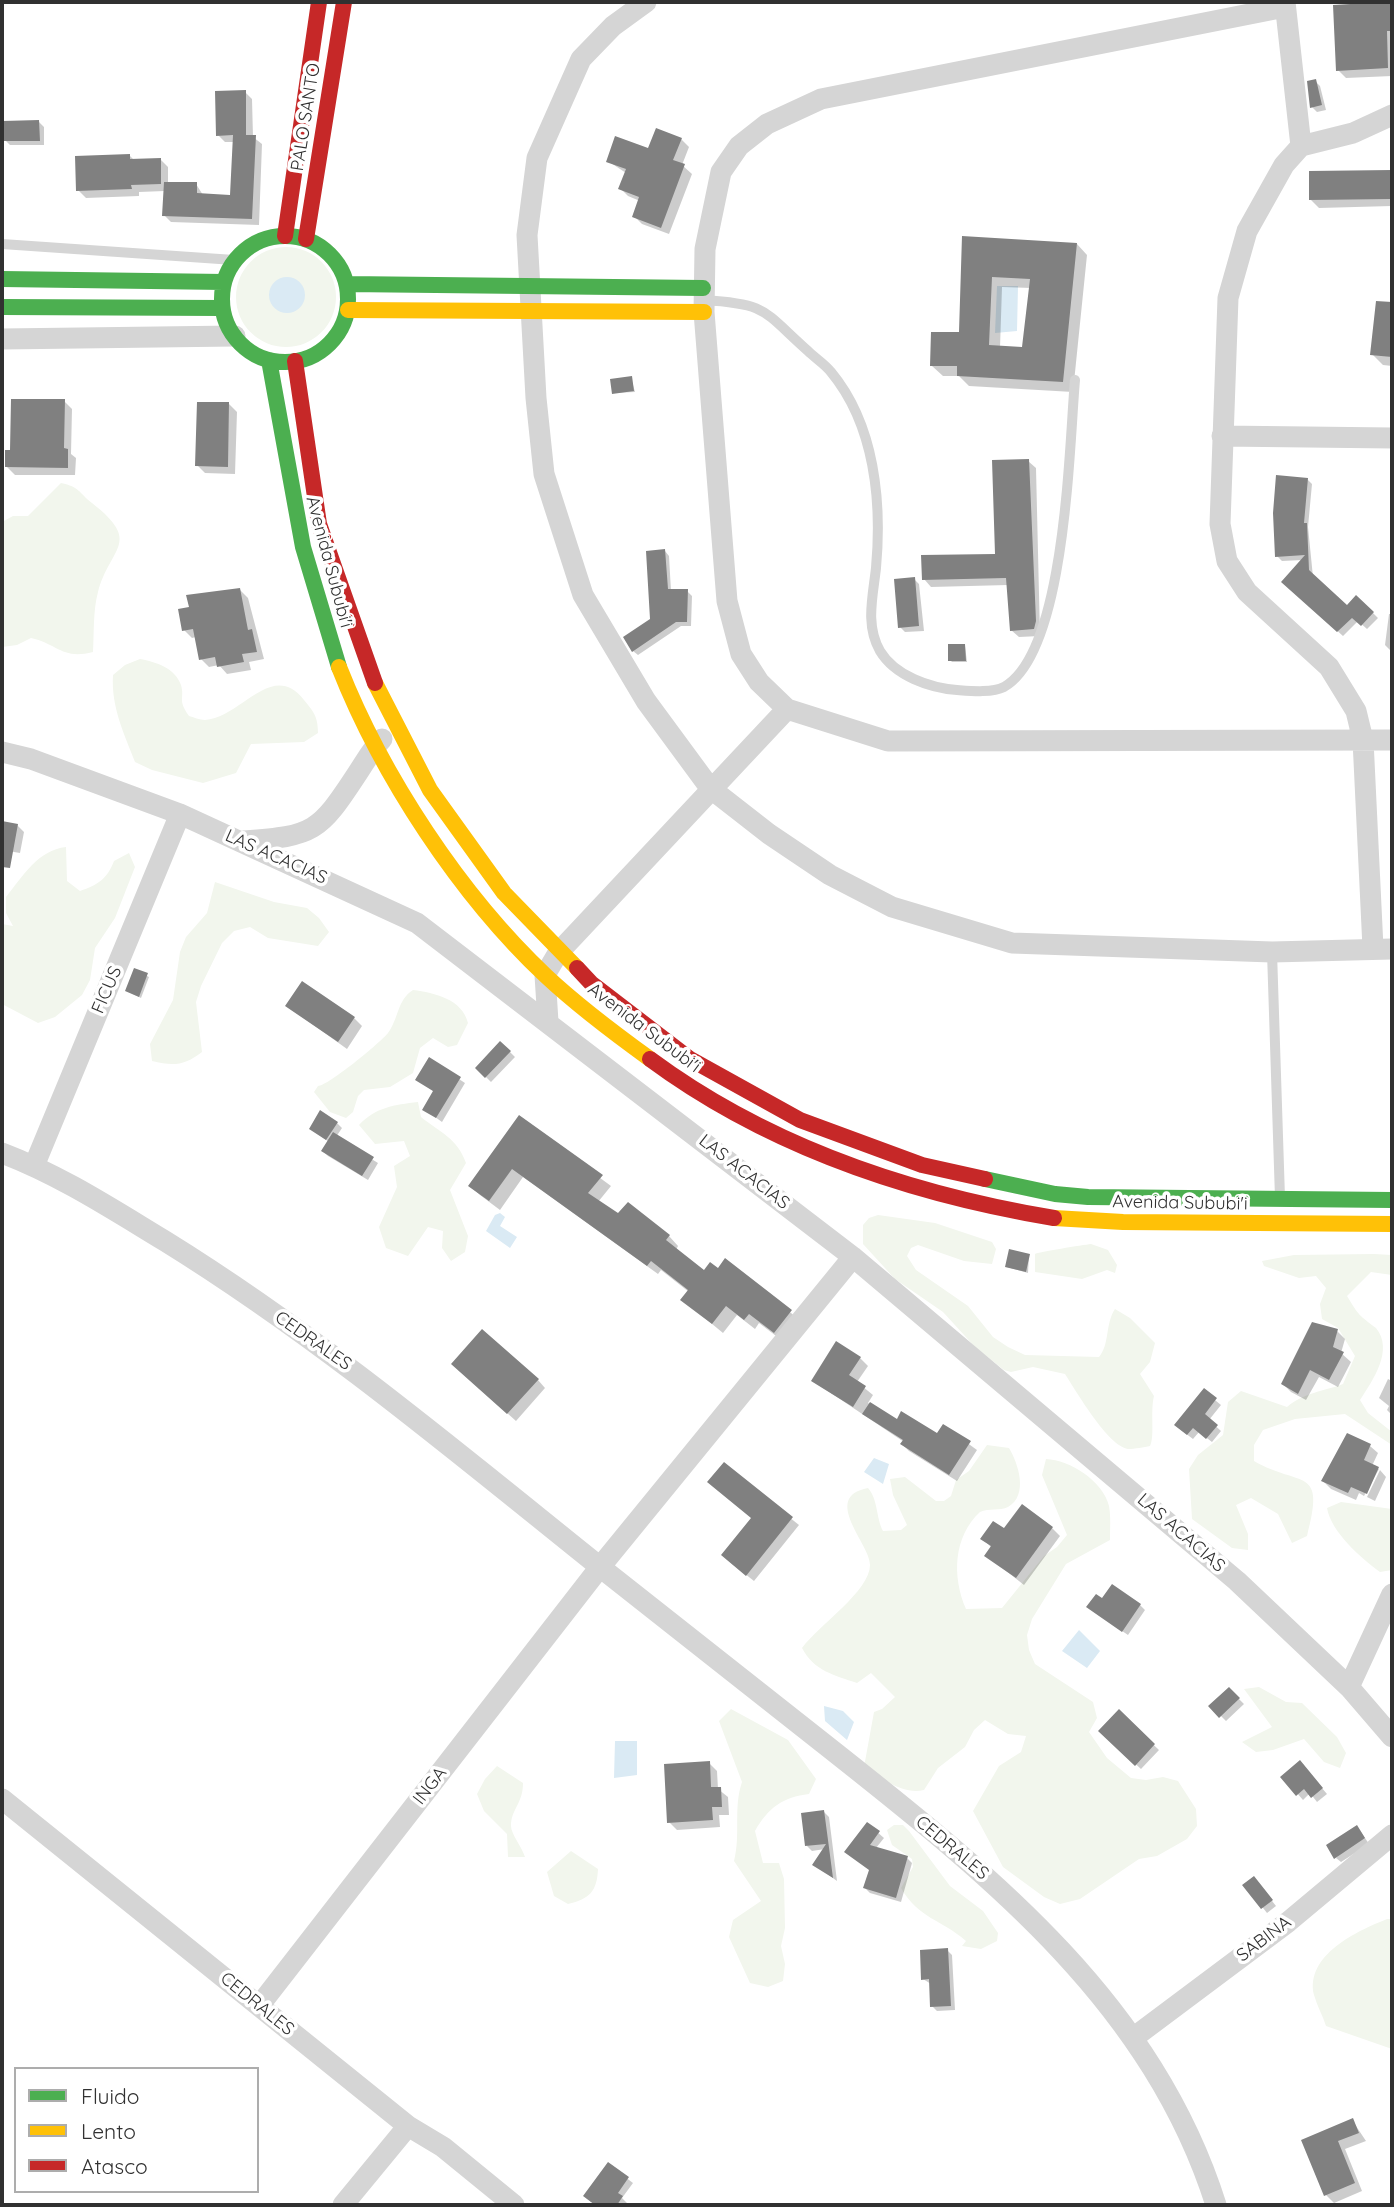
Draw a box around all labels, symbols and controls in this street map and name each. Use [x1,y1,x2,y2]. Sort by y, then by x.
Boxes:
street label: PALO SANTO [287,62,325,172]
street label: Avenida Sububi'i [301,494,357,630]
street label: LAS ACACIAS [222,825,330,889]
street label: FICUS [87,963,127,1017]
street label: Avenida Sububi'i [583,979,705,1077]
street label: LAS ACACIAS [694,1130,794,1214]
street label: Avenida Sububi'i [1112,1191,1248,1215]
street label: CEDRALES [271,1307,355,1375]
street label: LAS ACACIAS [1133,1489,1229,1577]
street label: INGA [409,1763,451,1809]
street label: CEDRALES [911,1811,993,1885]
street label: SABINA [1232,1911,1296,1967]
street label: CEDRALES [216,1968,298,2040]
legend [14,2067,259,2193]
text: Fluido [81,2083,139,2109]
text: Lento [81,2118,136,2144]
text: Atasco [81,2153,148,2179]

